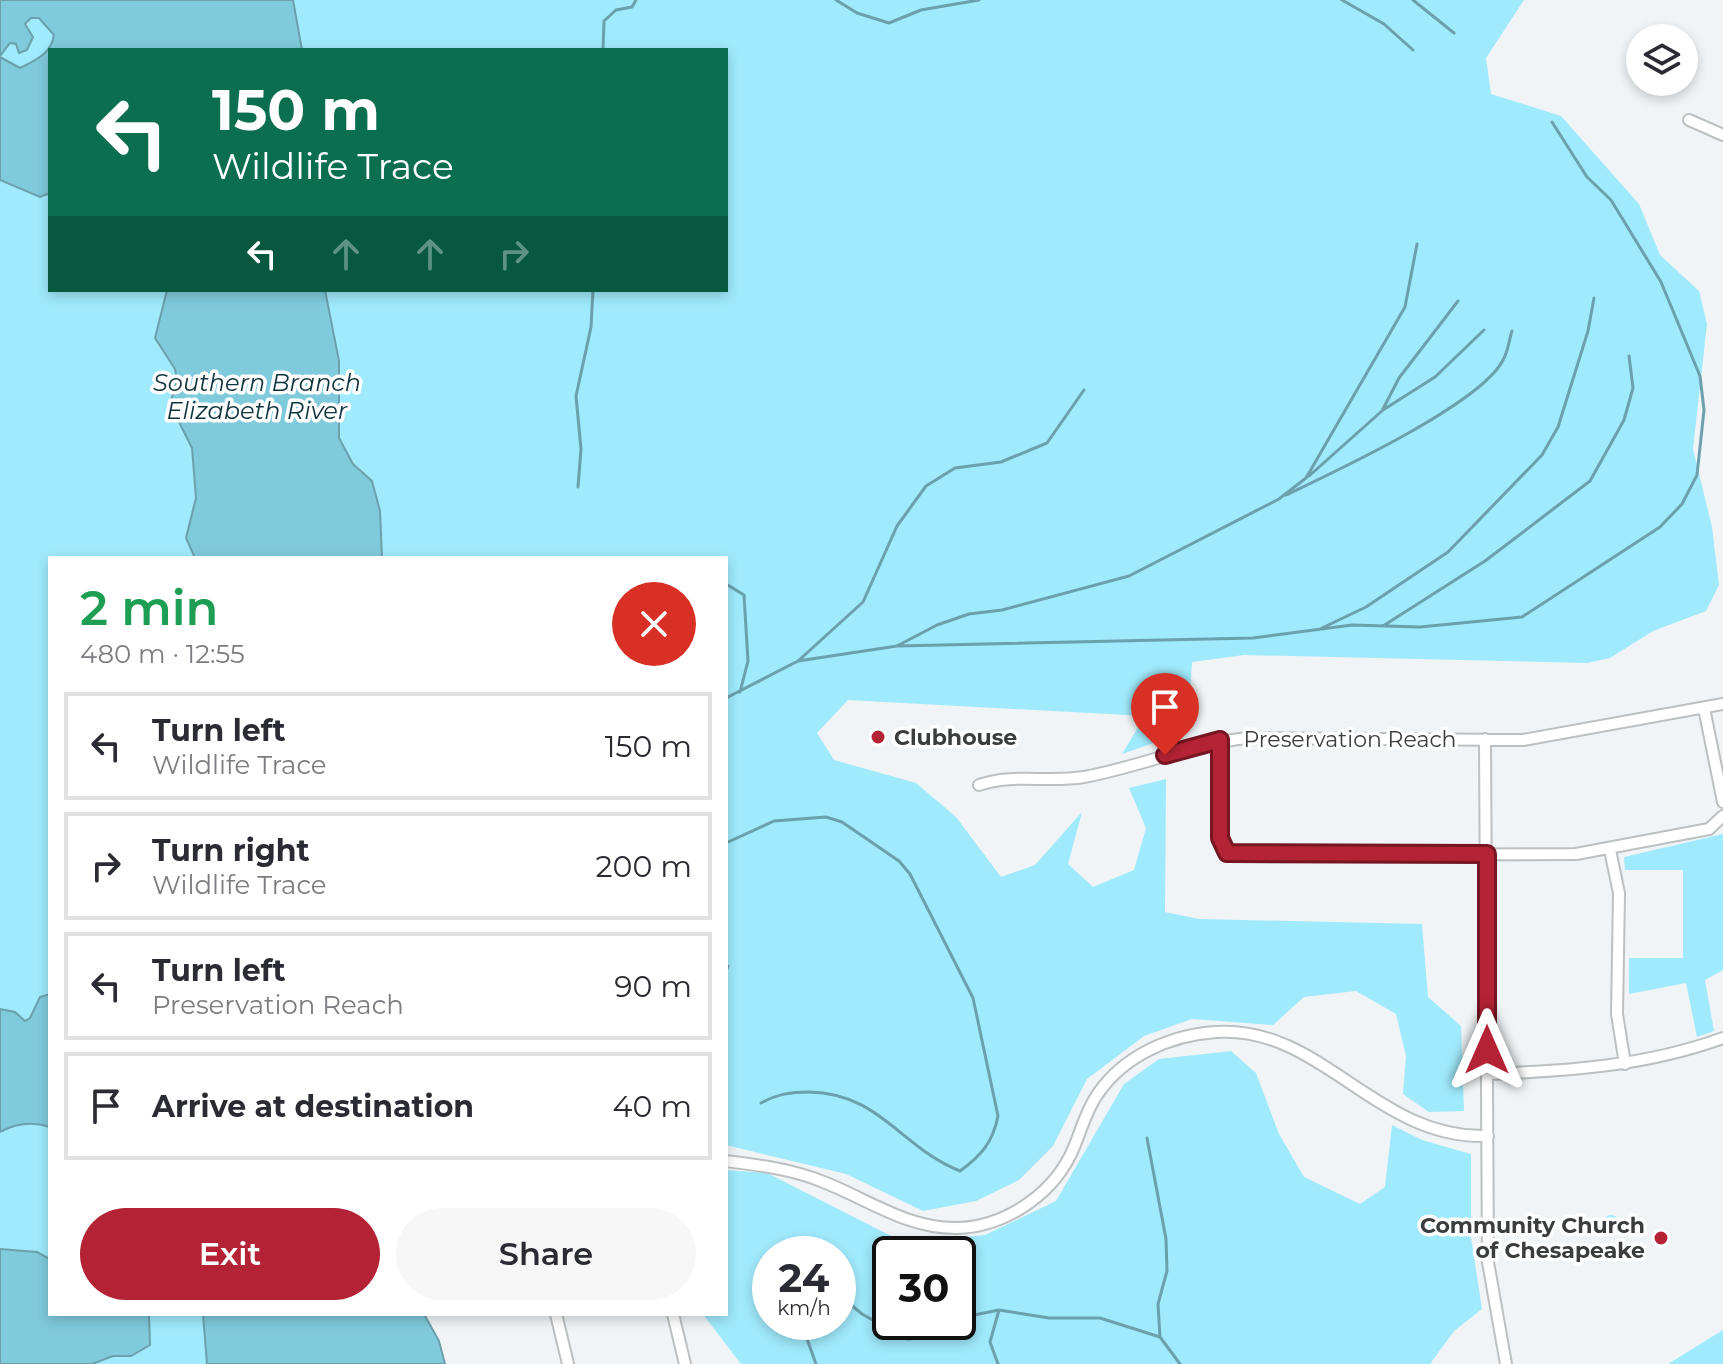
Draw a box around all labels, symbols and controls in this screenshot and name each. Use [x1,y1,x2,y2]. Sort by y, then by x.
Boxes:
map controls [1626,24,1698,96]
button: layers [1626,24,1698,96]
text: 150 m [212,76,380,144]
icon: left [80,80,184,184]
text: Wildlife Trace [212,144,454,188]
icon: left [240,232,284,276]
icon: ahead [324,232,368,276]
icon: ahead [408,232,452,276]
icon: right [492,232,536,276]
water label: Southern Branch Elizabeth River [153,368,361,425]
text: 2 min [80,579,218,637]
button: close [612,582,696,666]
text: 480 m · 12:55 [80,638,245,670]
pin [1131,673,1199,755]
icon: arrive [1143,685,1187,729]
text: Turn left [152,712,285,749]
icon: left [84,724,128,768]
place label: Clubhouse [894,724,1017,751]
street label: Preservation Reach [1244,726,1457,753]
text: 150 m [605,728,692,765]
marker: Clubhouse [869,728,887,746]
text: Wildlife Trace [152,749,327,781]
text: Turn right [152,832,309,869]
icon: right [84,844,128,888]
text: 200 m [596,848,692,885]
text: Wildlife Trace [152,869,327,901]
text: Turn left [152,952,285,989]
icon: left [84,964,128,1008]
text: 90 m [614,968,692,1005]
text: Preservation Reach [152,989,404,1021]
position arrow [1445,1008,1529,1092]
icon: arrive [84,1084,128,1128]
text: Arrive at destination [152,1088,474,1125]
text: 40 m [613,1088,692,1125]
button: Exit [80,1208,380,1300]
button: Share [396,1208,696,1300]
place label: Community Church of Chesapeake [1420,1212,1645,1264]
marker: Community Church of Chesapeake [1652,1229,1670,1247]
speed limit sign: 30 [872,1236,976,1340]
text: 24 [779,1253,829,1302]
text: km/h [777,1296,831,1320]

